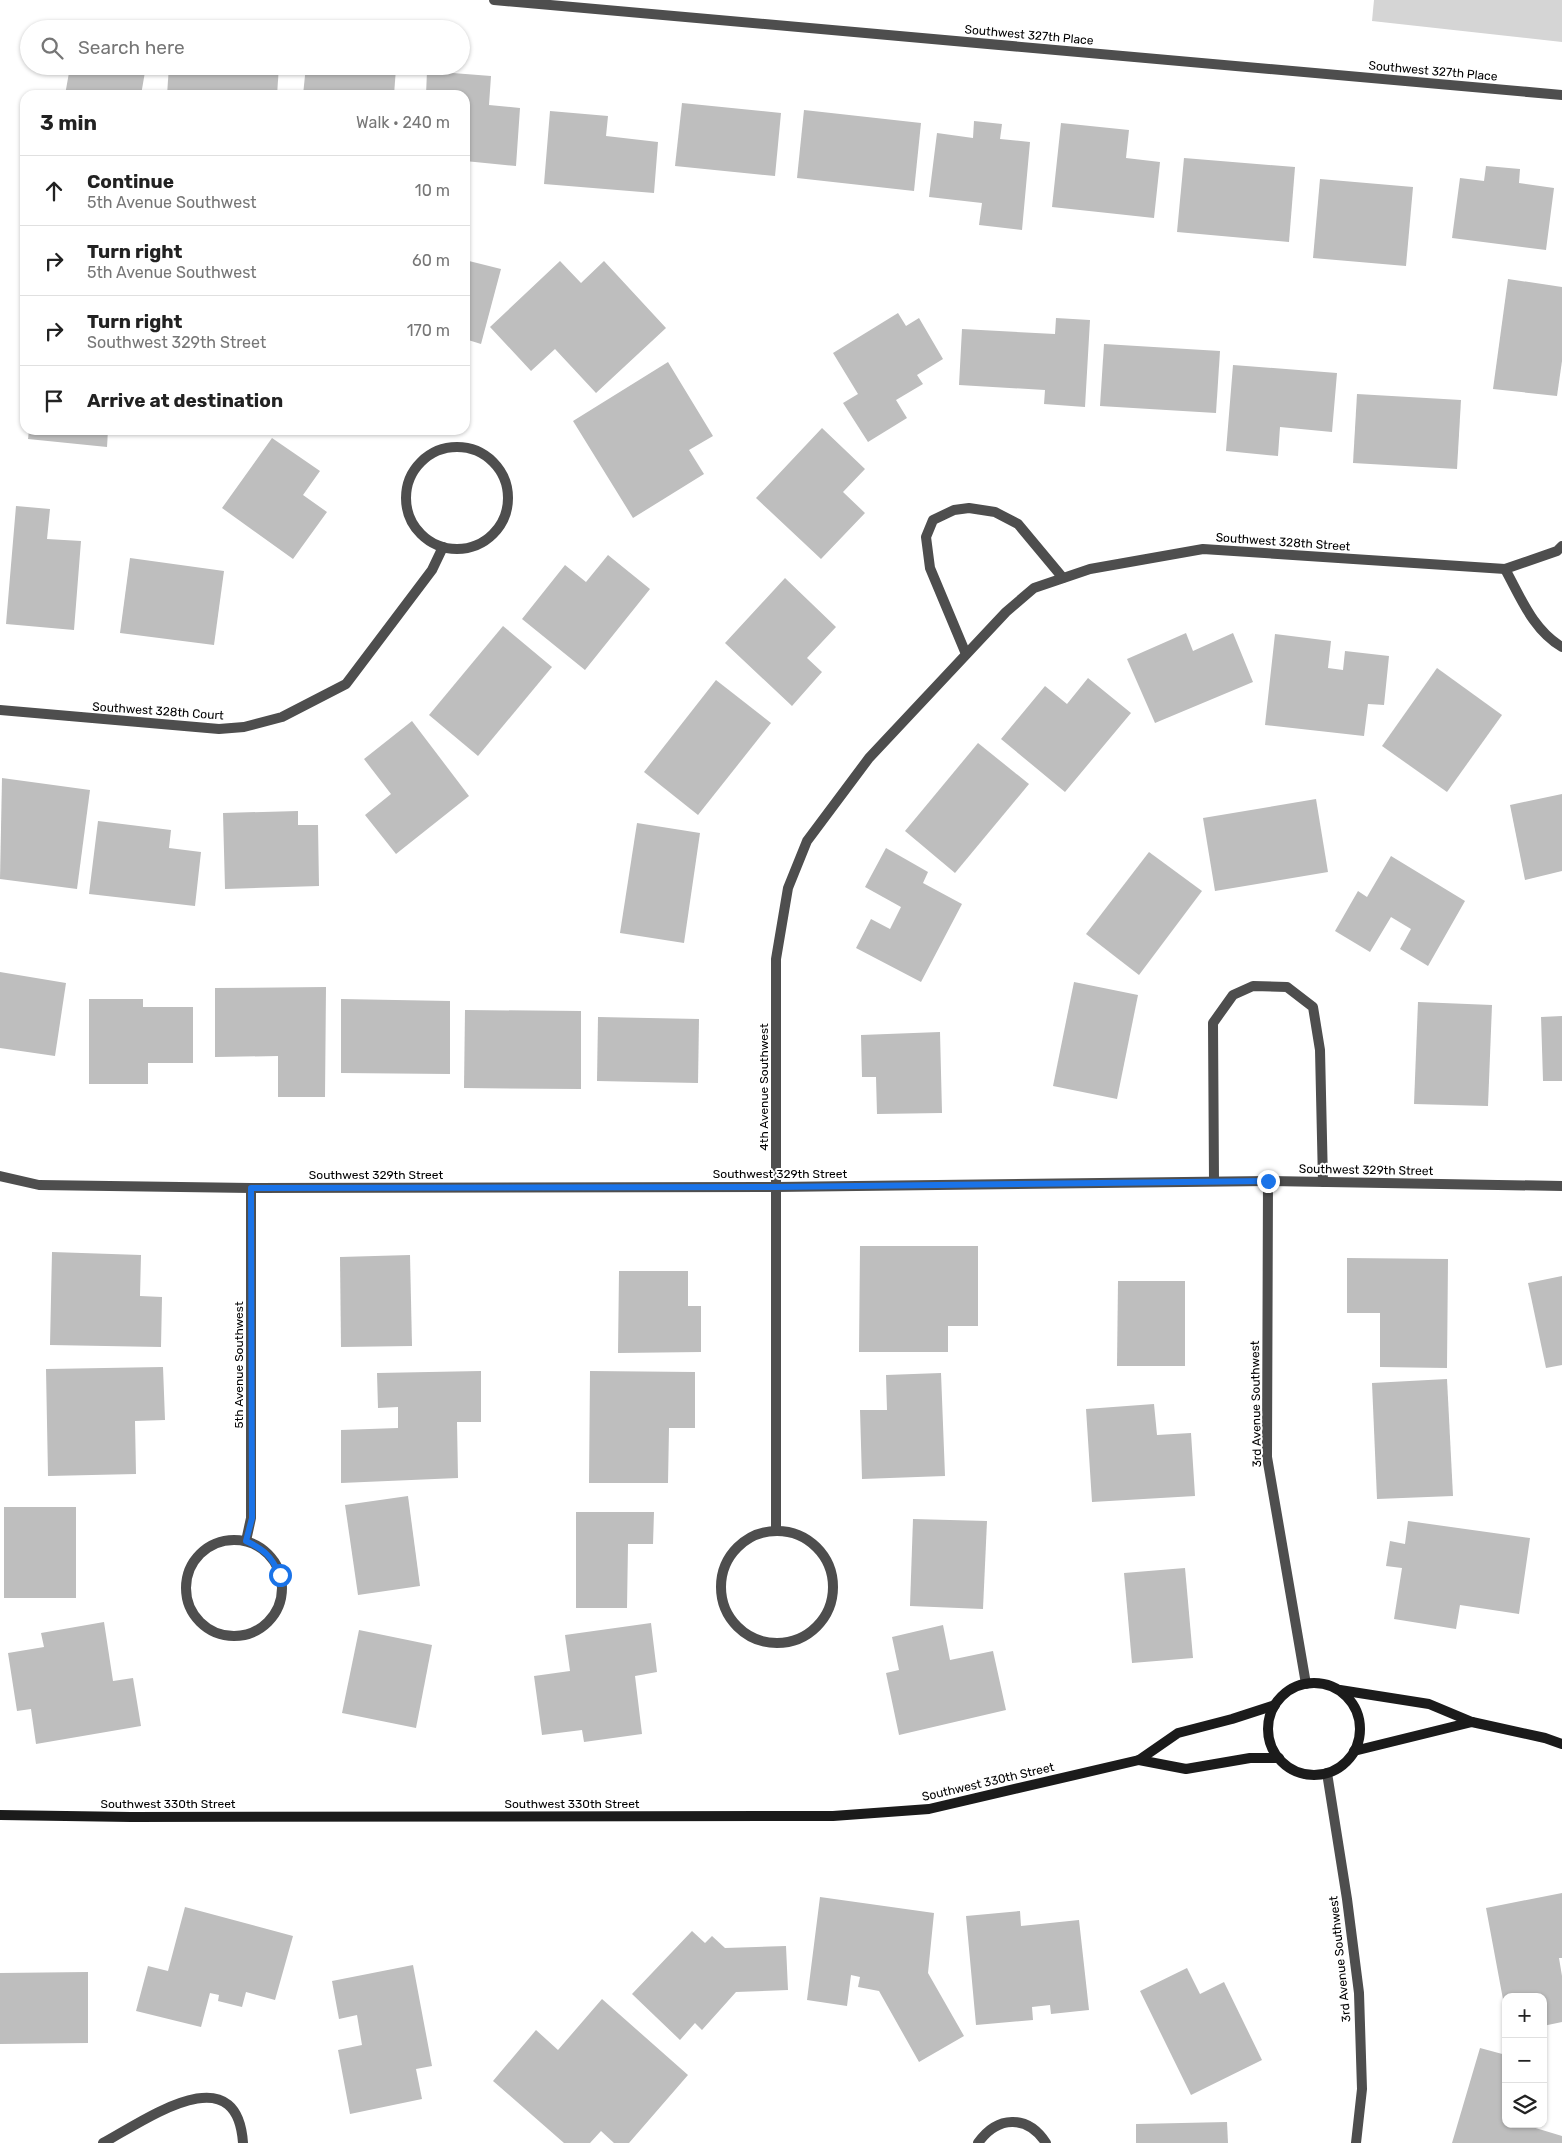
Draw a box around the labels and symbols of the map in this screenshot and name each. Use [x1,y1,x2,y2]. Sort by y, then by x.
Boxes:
street label: Southwest 327th Place [964,22,1094,48]
street label: Southwest 327th Place [1368,58,1498,84]
street label: Southwest 328th Street [1215,530,1351,554]
street label: Southwest 328th Court [92,699,224,723]
street label: 4th Avenue Southwest [757,1023,771,1151]
street label: Southwest 329th Street [1299,1162,1434,1178]
street label: Southwest 329th Street [713,1167,848,1181]
street label: Southwest 329th Street [309,1168,444,1182]
route end [1257,1170,1280,1193]
street label: 5th Avenue Southwest [232,1301,246,1429]
street label: 3rd Avenue Southwest [1248,1340,1264,1468]
route start [269,1564,292,1587]
street label: Southwest 330th Street [921,1760,1056,1804]
street label: Southwest 330th Street [100,1797,236,1811]
street label: Southwest 330th Street [504,1797,640,1811]
street label: 3rd Avenue Southwest [1326,1895,1354,2023]

